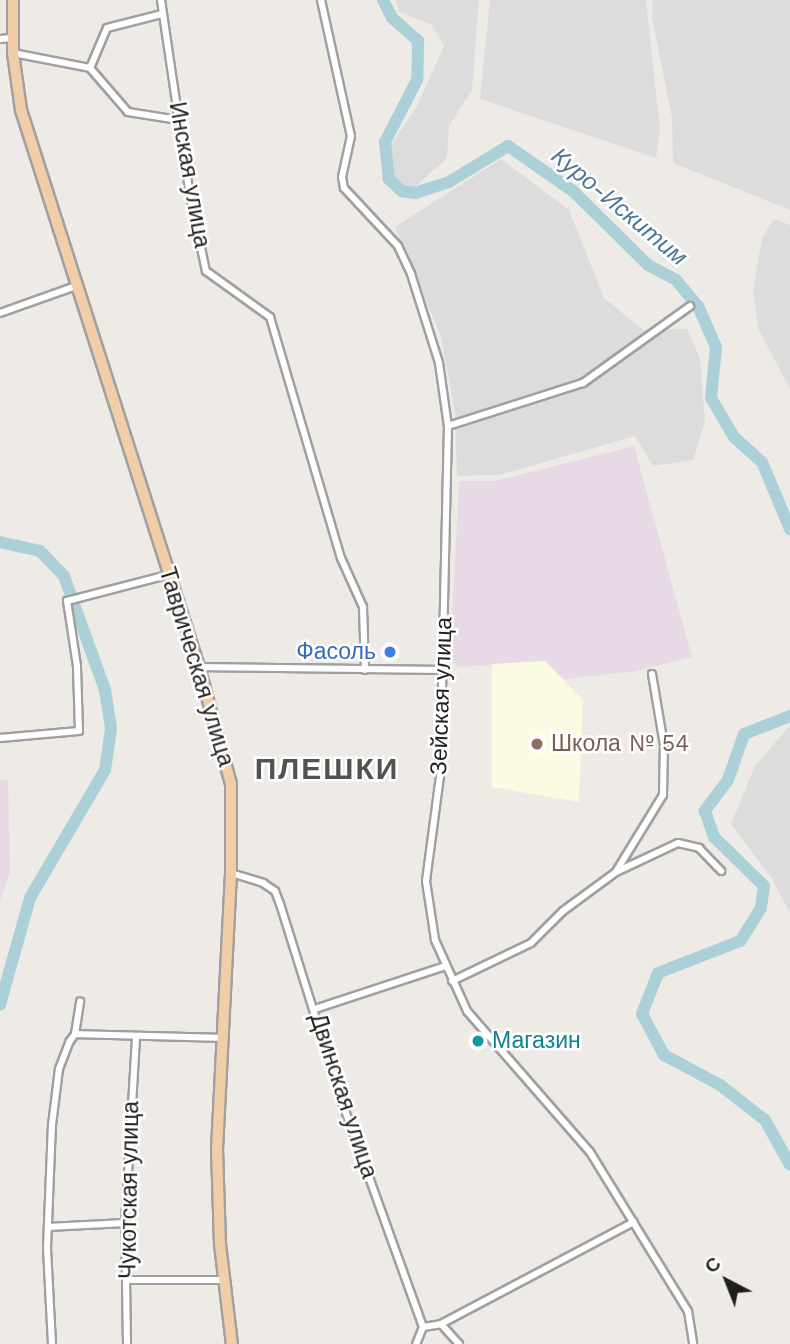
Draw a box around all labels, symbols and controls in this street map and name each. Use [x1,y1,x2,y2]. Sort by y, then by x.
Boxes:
street label: Инская улица [163,100,215,250]
water label: Куро-Искитим [545,142,693,272]
street label: Таврическая улица [153,564,239,770]
street label: Зейская улица [425,617,459,775]
place label: Фасоль [296,638,376,666]
marker: Фасоль [382,644,398,660]
place label: Школа № 54 [551,730,689,758]
marker: Школа № 54 [529,736,545,752]
district label: ПЛЕШКИ [255,751,399,787]
street label: Двинская улица [303,1010,383,1182]
place label: Магазин [492,1027,581,1055]
marker: Магазин [470,1033,486,1049]
street label: Чукотская улица [115,1101,145,1279]
north arrow [692,1246,762,1316]
text: С [700,1252,725,1278]

